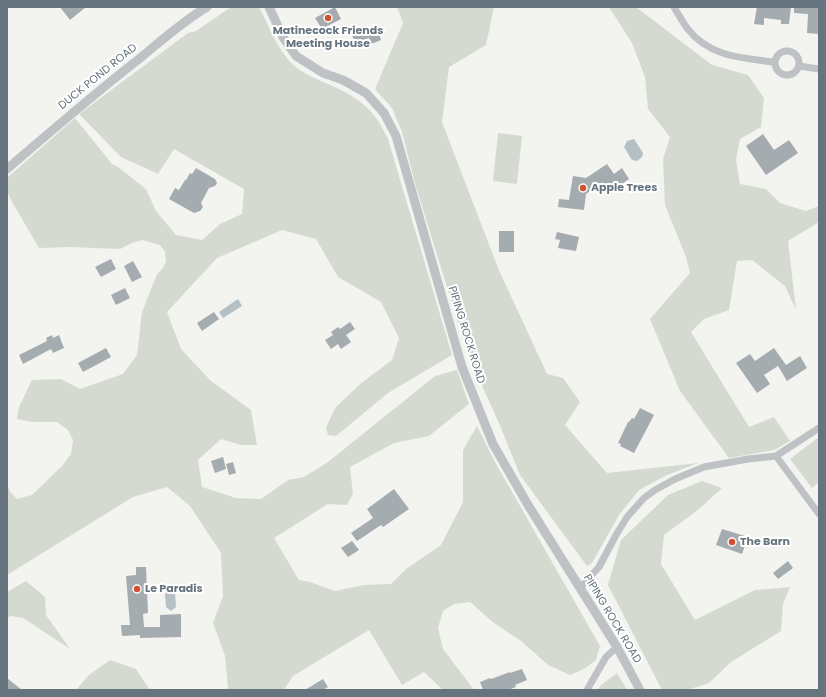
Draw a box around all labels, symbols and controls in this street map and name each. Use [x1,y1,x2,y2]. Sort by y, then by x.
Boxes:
marker: Matinecock Friends Meeting House [323,13,333,23]
place label: Matinecock Friends Meeting House [273,24,383,50]
street label: DUCK POND ROAD [56,41,140,113]
place label: Apple Trees [591,181,657,195]
marker: Apple Trees [578,183,588,193]
street label: PIPING ROCK ROAD [445,285,487,385]
place label: The Barn [740,535,790,549]
marker: The Barn [727,537,737,547]
street label: PIPING ROCK ROAD [580,572,644,666]
place label: Le Paradis [145,582,203,596]
marker: Le Paradis [132,584,142,594]

